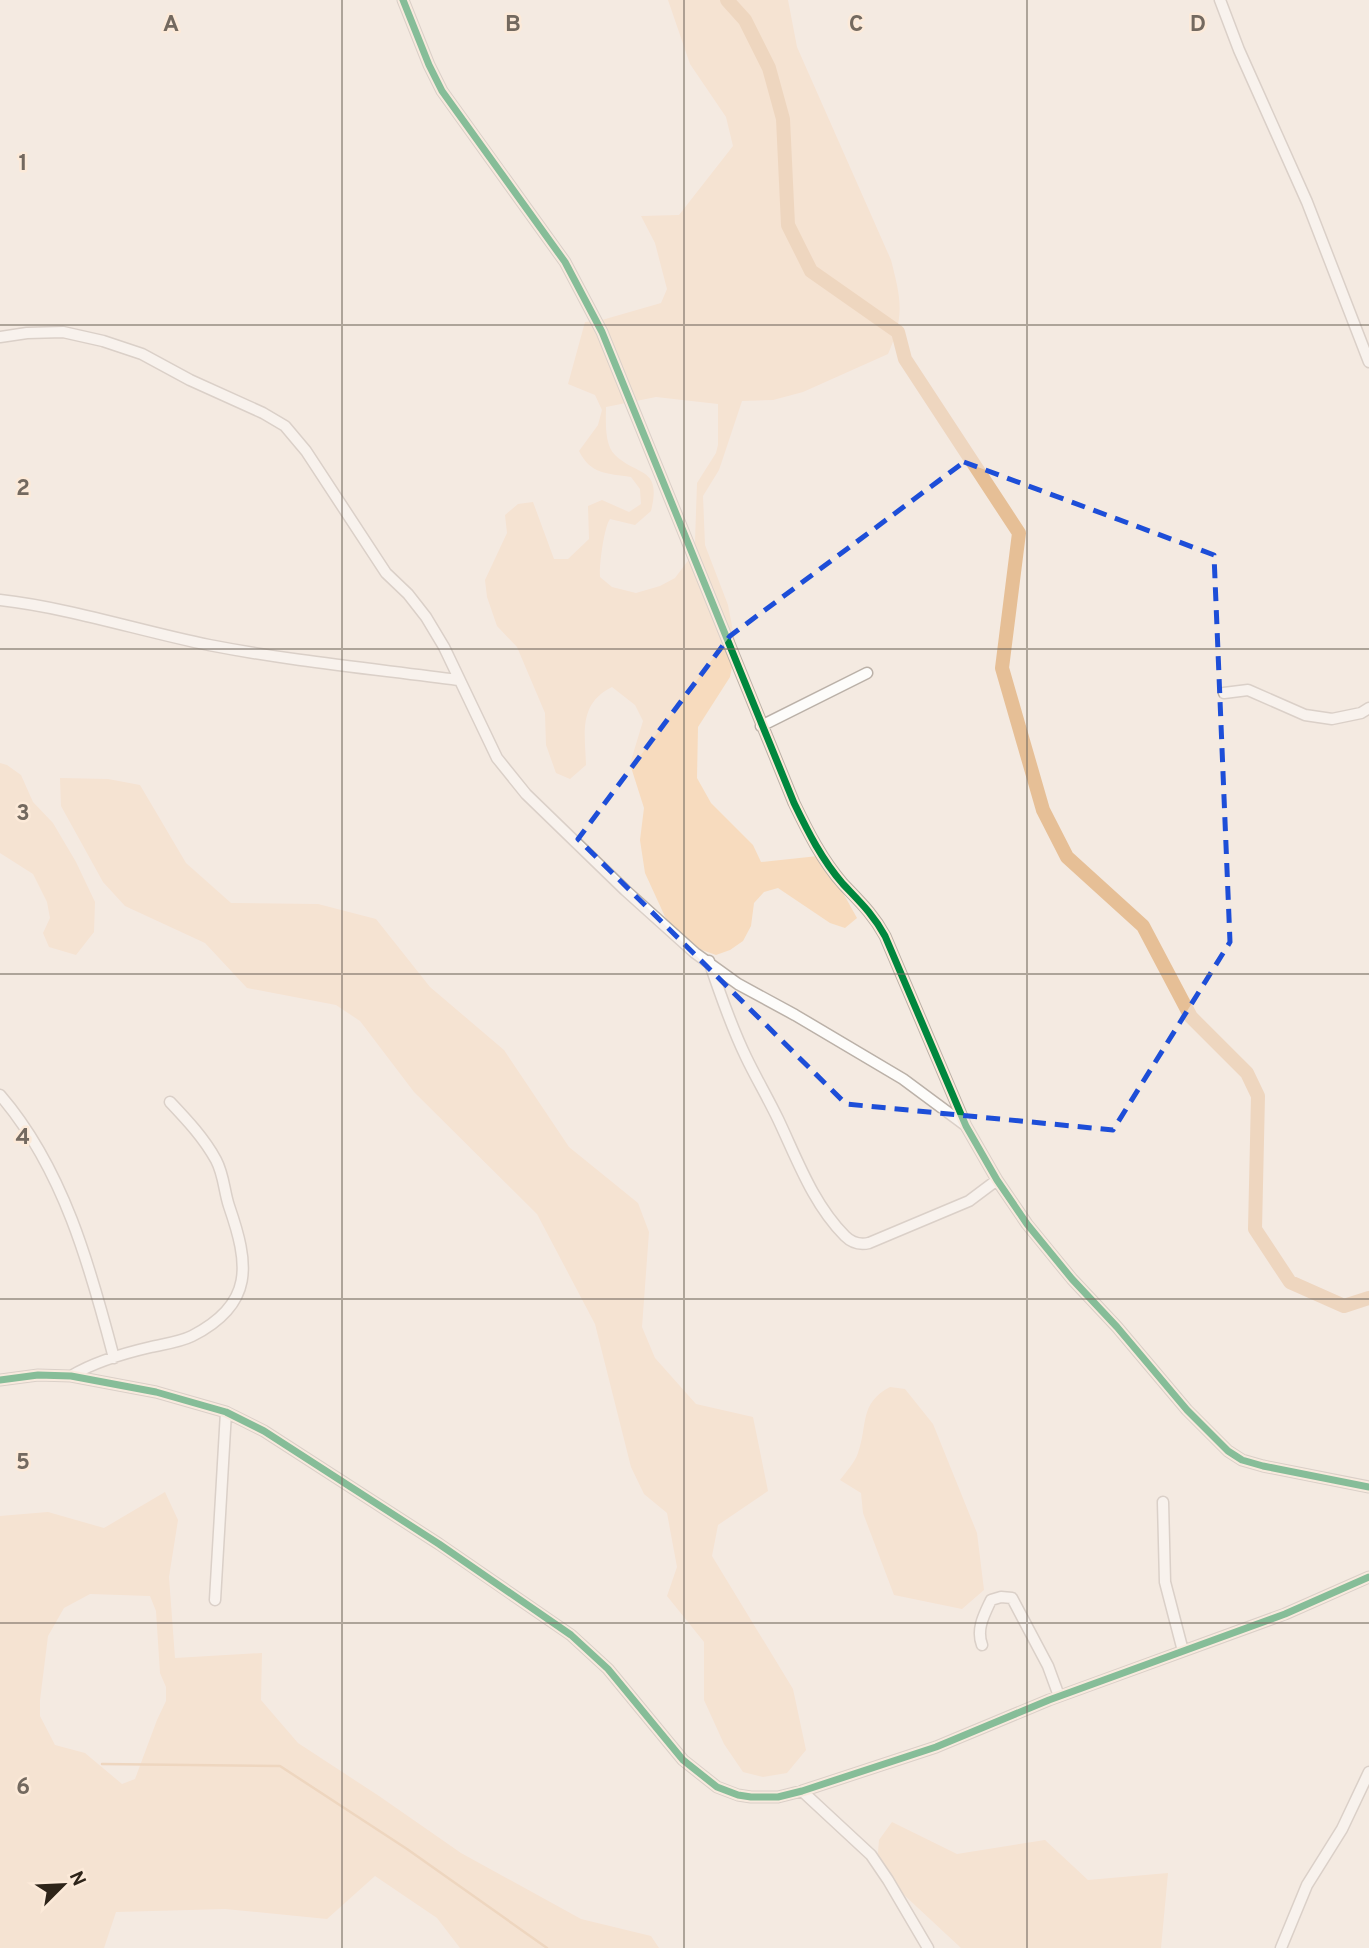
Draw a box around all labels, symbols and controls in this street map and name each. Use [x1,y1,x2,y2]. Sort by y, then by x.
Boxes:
text: A [163,11,179,40]
text: B [505,11,521,40]
text: C [849,11,863,40]
text: D [1190,11,1206,40]
text: 1 [18,150,28,179]
text: 2 [16,475,30,504]
text: 3 [16,800,30,829]
text: 4 [16,1124,30,1153]
text: 5 [16,1449,30,1478]
text: 6 [16,1774,30,1803]
north arrow [28,1850,98,1920]
text: N [63,1868,90,1890]

